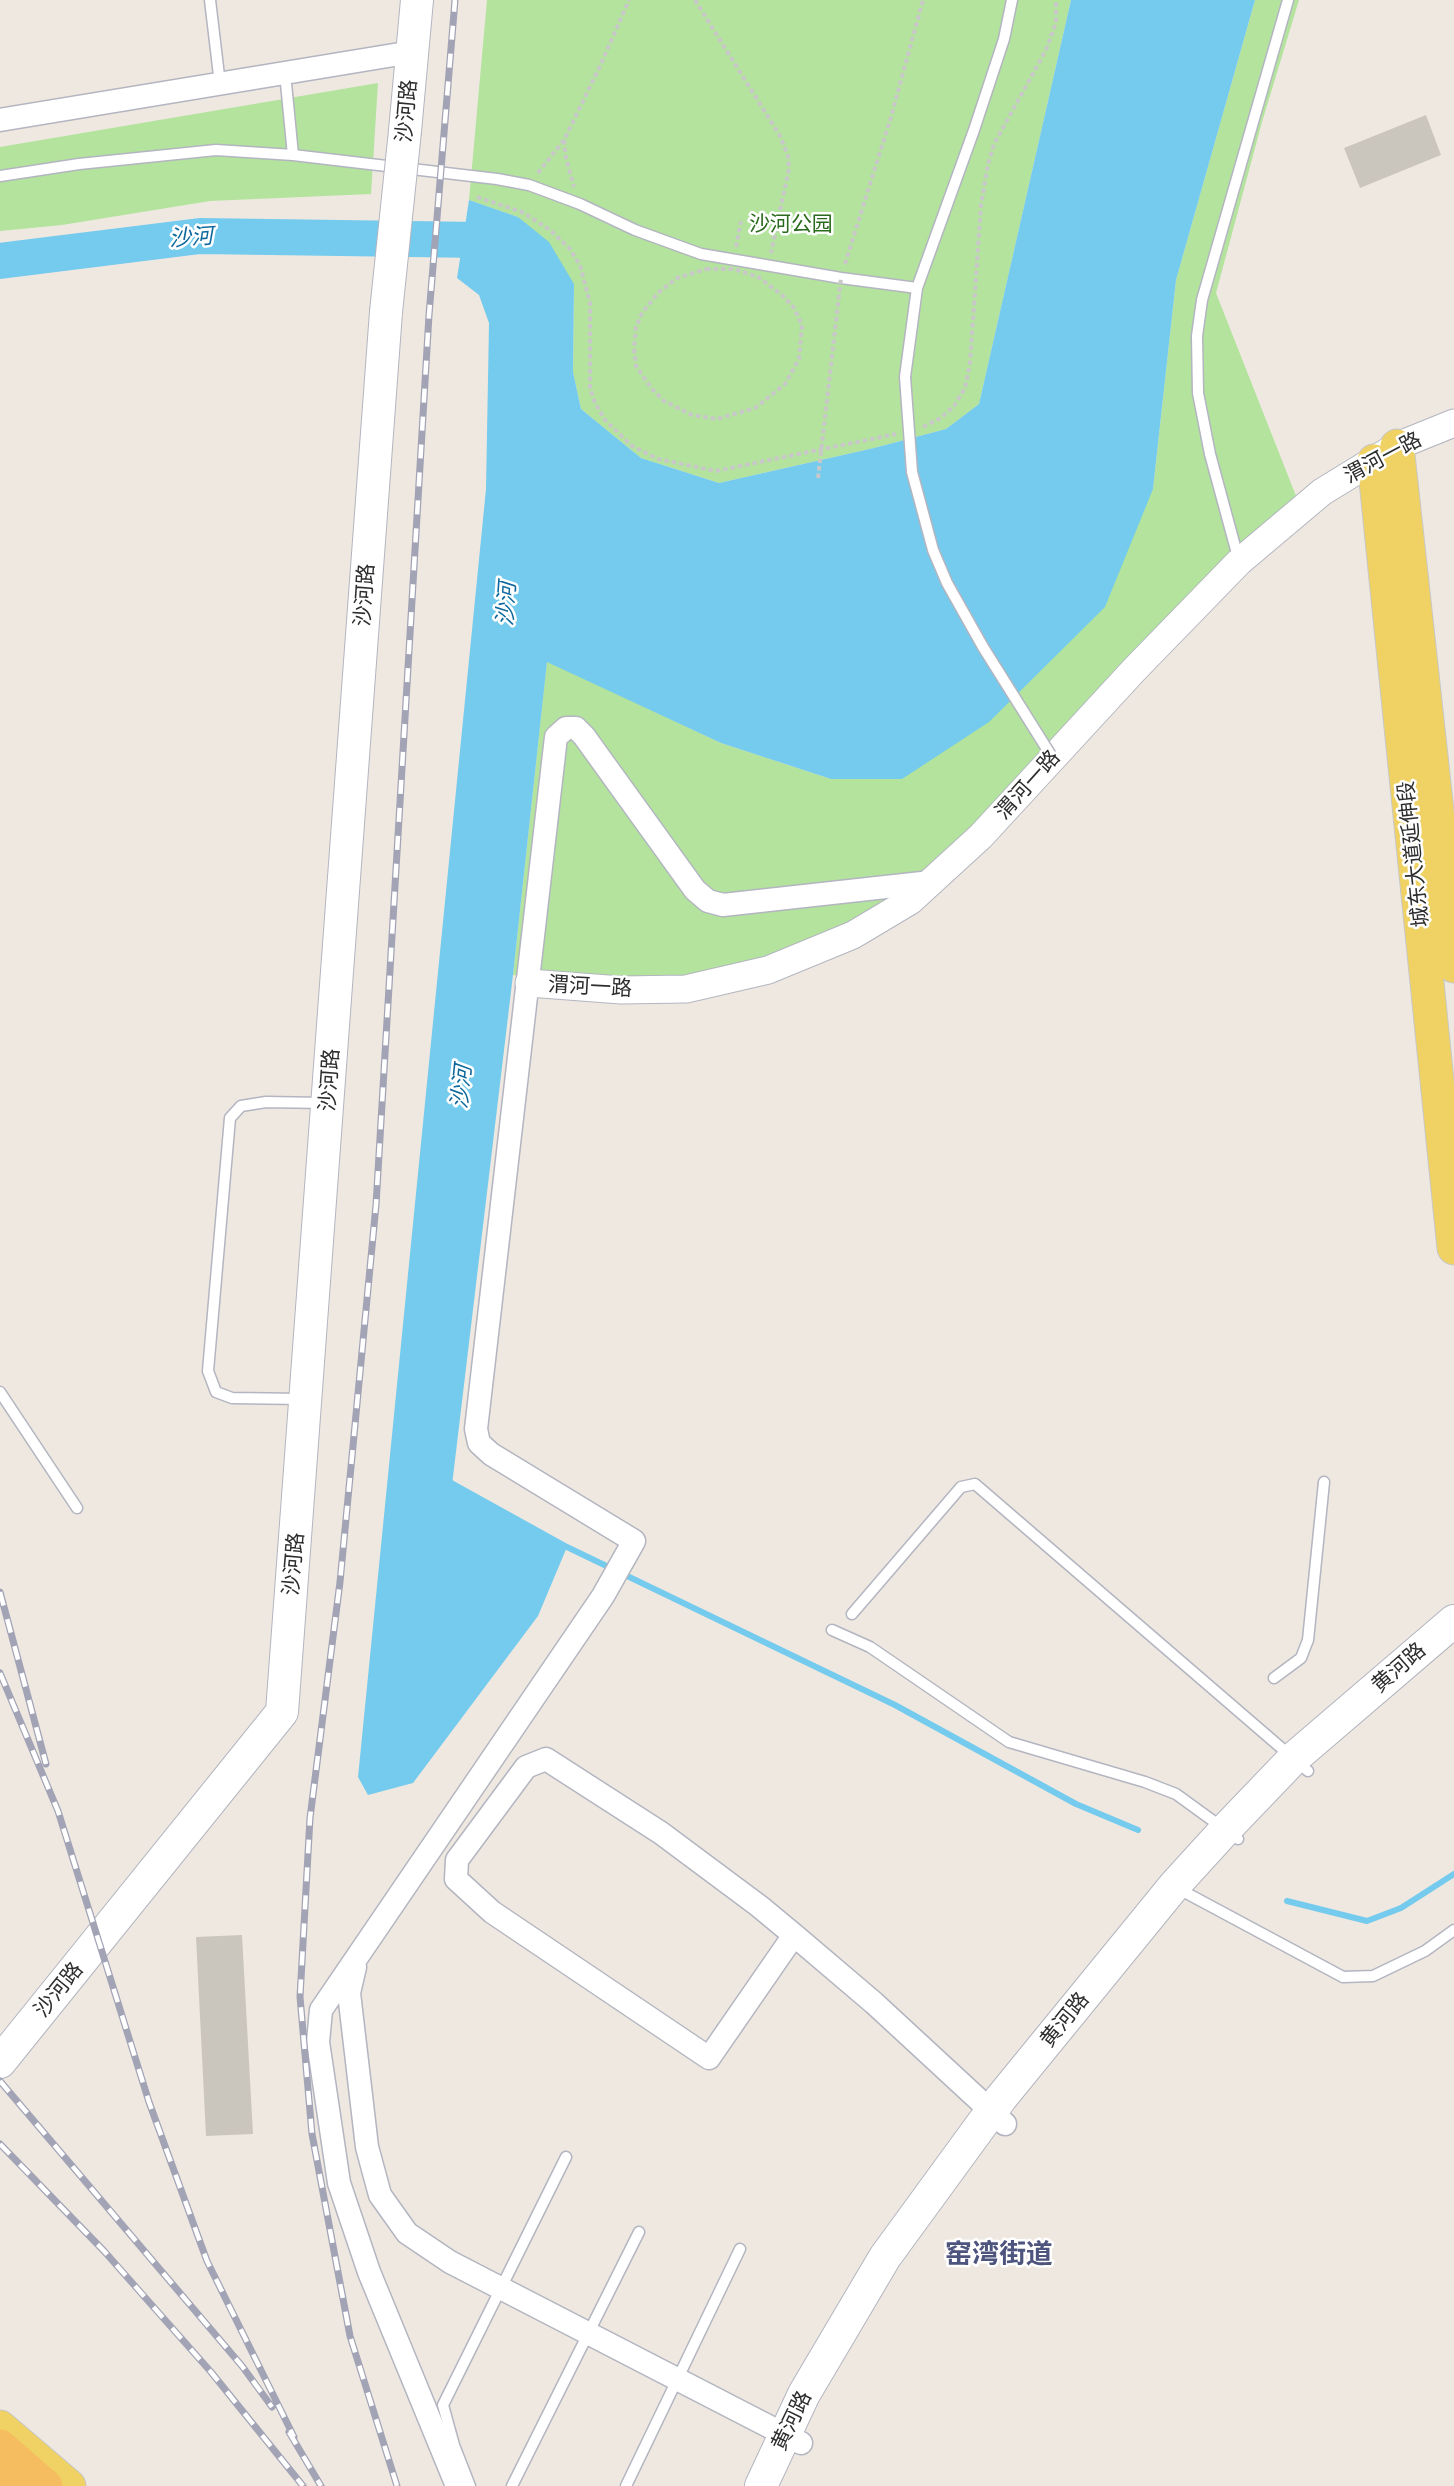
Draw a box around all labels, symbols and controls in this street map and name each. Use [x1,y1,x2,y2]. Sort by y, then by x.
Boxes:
street label: 沙河路 [392,79,422,143]
park label: 沙河公园 [749,212,833,238]
water label: 沙河 [168,223,214,253]
street label: 渭河一路 [1340,427,1426,489]
street label: 沙河路 [350,563,380,627]
water label: 沙河 [492,581,522,627]
street label: 渭河一路 [991,745,1065,825]
street label: 城东大道延伸段 [1394,780,1434,928]
street label: 渭河一路 [547,972,633,1002]
street label: 沙河路 [315,1048,345,1112]
water label: 沙河 [447,1064,477,1110]
street label: 沙河路 [279,1532,309,1596]
street label: 黄河路 [1367,1638,1431,1698]
street label: 沙河路 [29,1958,89,2022]
street label: 黄河路 [1035,1988,1095,2052]
district label: 窑湾街道 [945,2239,1053,2271]
street label: 黄河路 [767,2387,817,2455]

